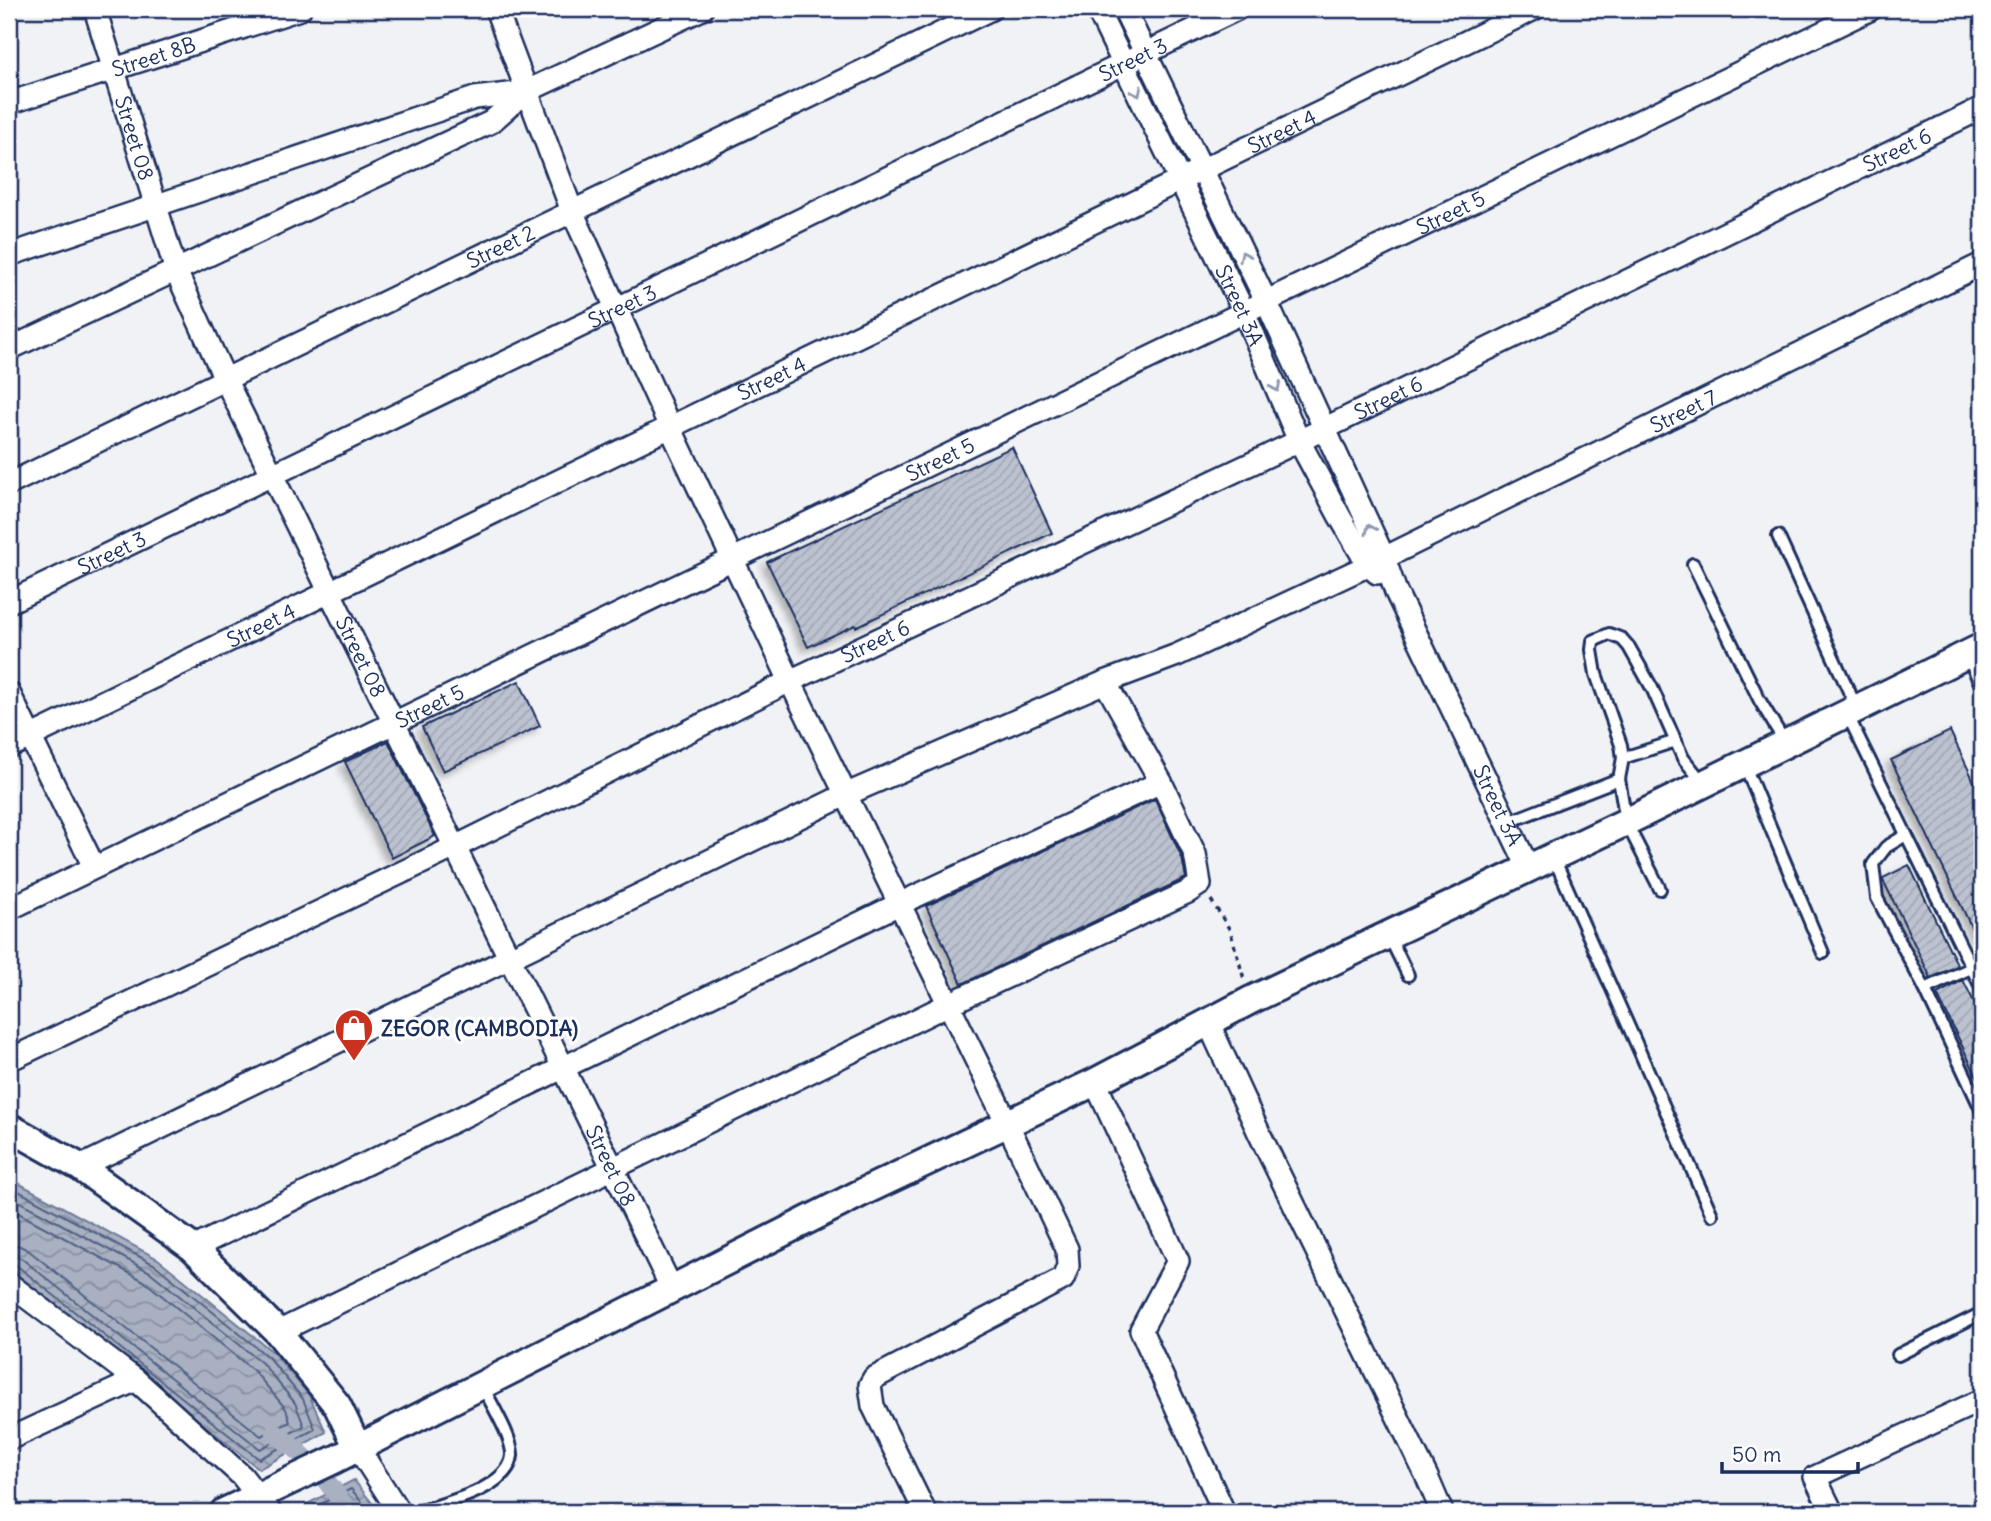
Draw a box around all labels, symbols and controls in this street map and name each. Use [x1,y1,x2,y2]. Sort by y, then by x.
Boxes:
street label: Street 8B [108,30,199,82]
street label: Street 3 [1094,31,1172,87]
one-way arrow [1129,85,1143,97]
street label: Street 08 [109,92,161,184]
street label: Street 4 [1243,103,1321,159]
street label: Street 6 [1858,121,1936,178]
street label: Street 5 [1412,184,1489,240]
street label: Street 2 [462,218,539,274]
one-way arrow [1238,251,1252,263]
street label: Street 3A [1210,260,1270,350]
street label: Street 3 [583,278,661,334]
street label: Street 4 [733,350,810,406]
street label: Street 6 [1349,369,1427,426]
one-way arrow [1268,379,1282,392]
street label: Street 7 [1645,383,1721,439]
street label: Street 5 [901,431,979,487]
one-way arrow [1364,523,1378,536]
street label: Street 3 [73,524,150,580]
street label: Street 4 [222,597,300,653]
street label: Street 08 [330,611,393,702]
street label: Street 6 [836,613,914,669]
street label: Street 5 [391,678,468,734]
street label: Street 3A [1467,760,1529,850]
shop icon: ZEGOR (CAMBODIA) [333,1007,375,1062]
place label: ZEGOR (CAMBODIA) [381,1015,578,1042]
street label: Street 08 [580,1120,643,1210]
scale bar [1722,1430,1858,1474]
text: 50 m [1732,1441,1781,1468]

